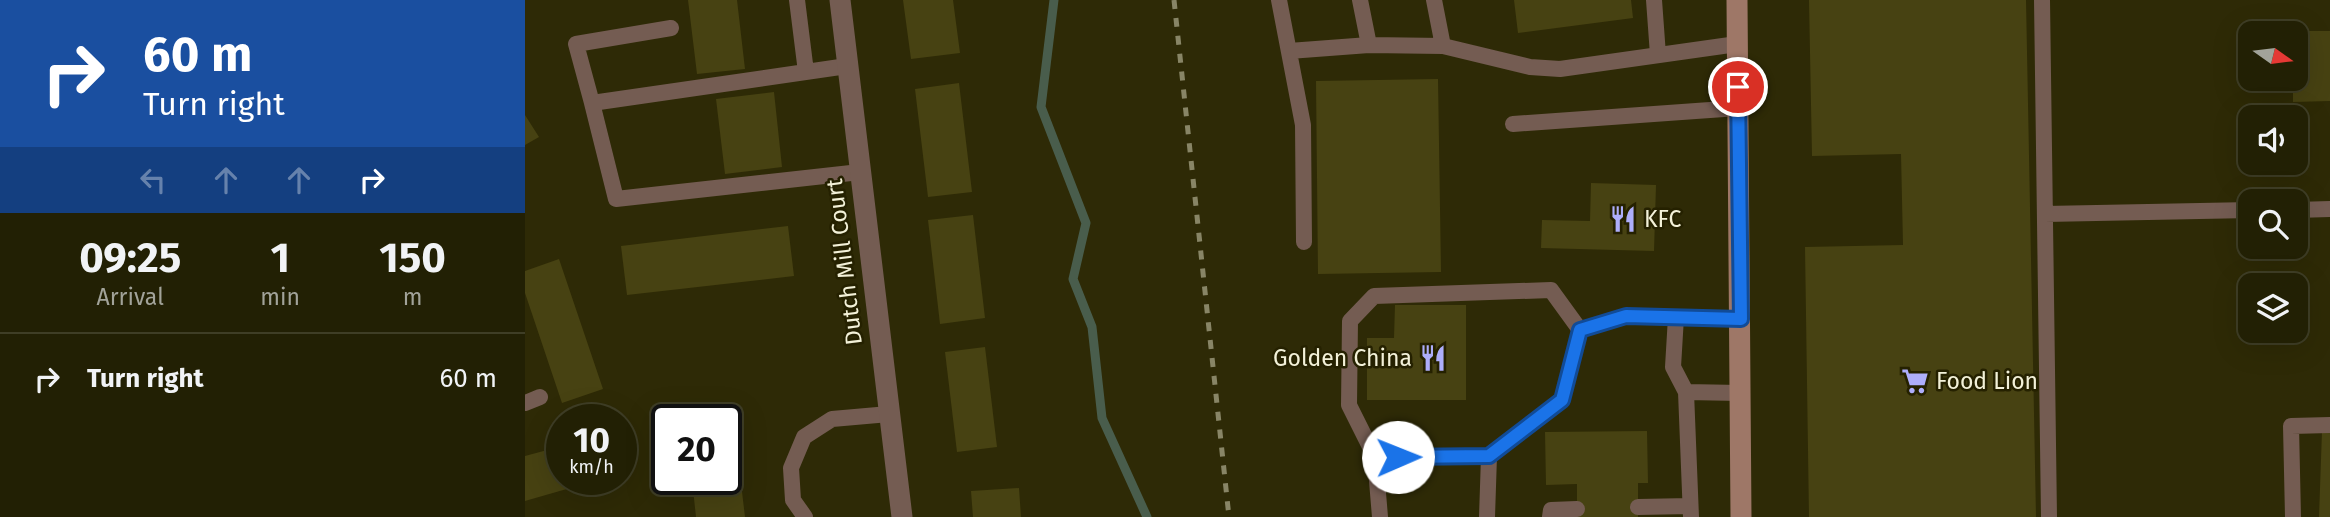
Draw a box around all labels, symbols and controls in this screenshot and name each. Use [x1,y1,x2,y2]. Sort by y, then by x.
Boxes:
north arrow [2238,21,2308,91]
map controls [2238,21,2308,343]
text: 60 m [143,25,252,84]
icon: right [28,28,119,119]
pin [1708,57,1768,117]
icon: arrive [1719,68,1757,106]
text: Turn right [143,85,285,123]
button: sound [2238,105,2308,175]
icon: left [134,161,172,199]
icon: ahead [207,161,245,199]
icon: ahead [280,161,318,199]
icon: right [353,161,391,199]
street label: Dutch Mill Court [820,177,868,347]
button: search [2238,189,2308,259]
restaurant icon: KFC [1608,204,1638,234]
place label: KFC [1644,205,1681,233]
text: 09:25 [79,233,181,283]
text: 1 [270,233,290,283]
text: 150 [379,233,446,283]
button: layers [2238,273,2308,343]
text: Arrival [96,283,164,311]
text: min [260,283,300,311]
text: m [403,283,422,311]
restaurant icon: Golden China [1418,343,1448,373]
place label: Golden China [1273,344,1412,372]
icon: right [28,360,66,398]
text: Turn right [87,363,204,394]
text: 60 m [439,363,497,394]
supermarket icon: Food Lion [1900,366,1930,396]
place label: Food Lion [1936,367,2038,395]
speed limit sign: 20 [651,404,742,495]
text: 10 [573,419,610,461]
position arrow [1361,420,1435,494]
text: km/h [569,456,614,478]

